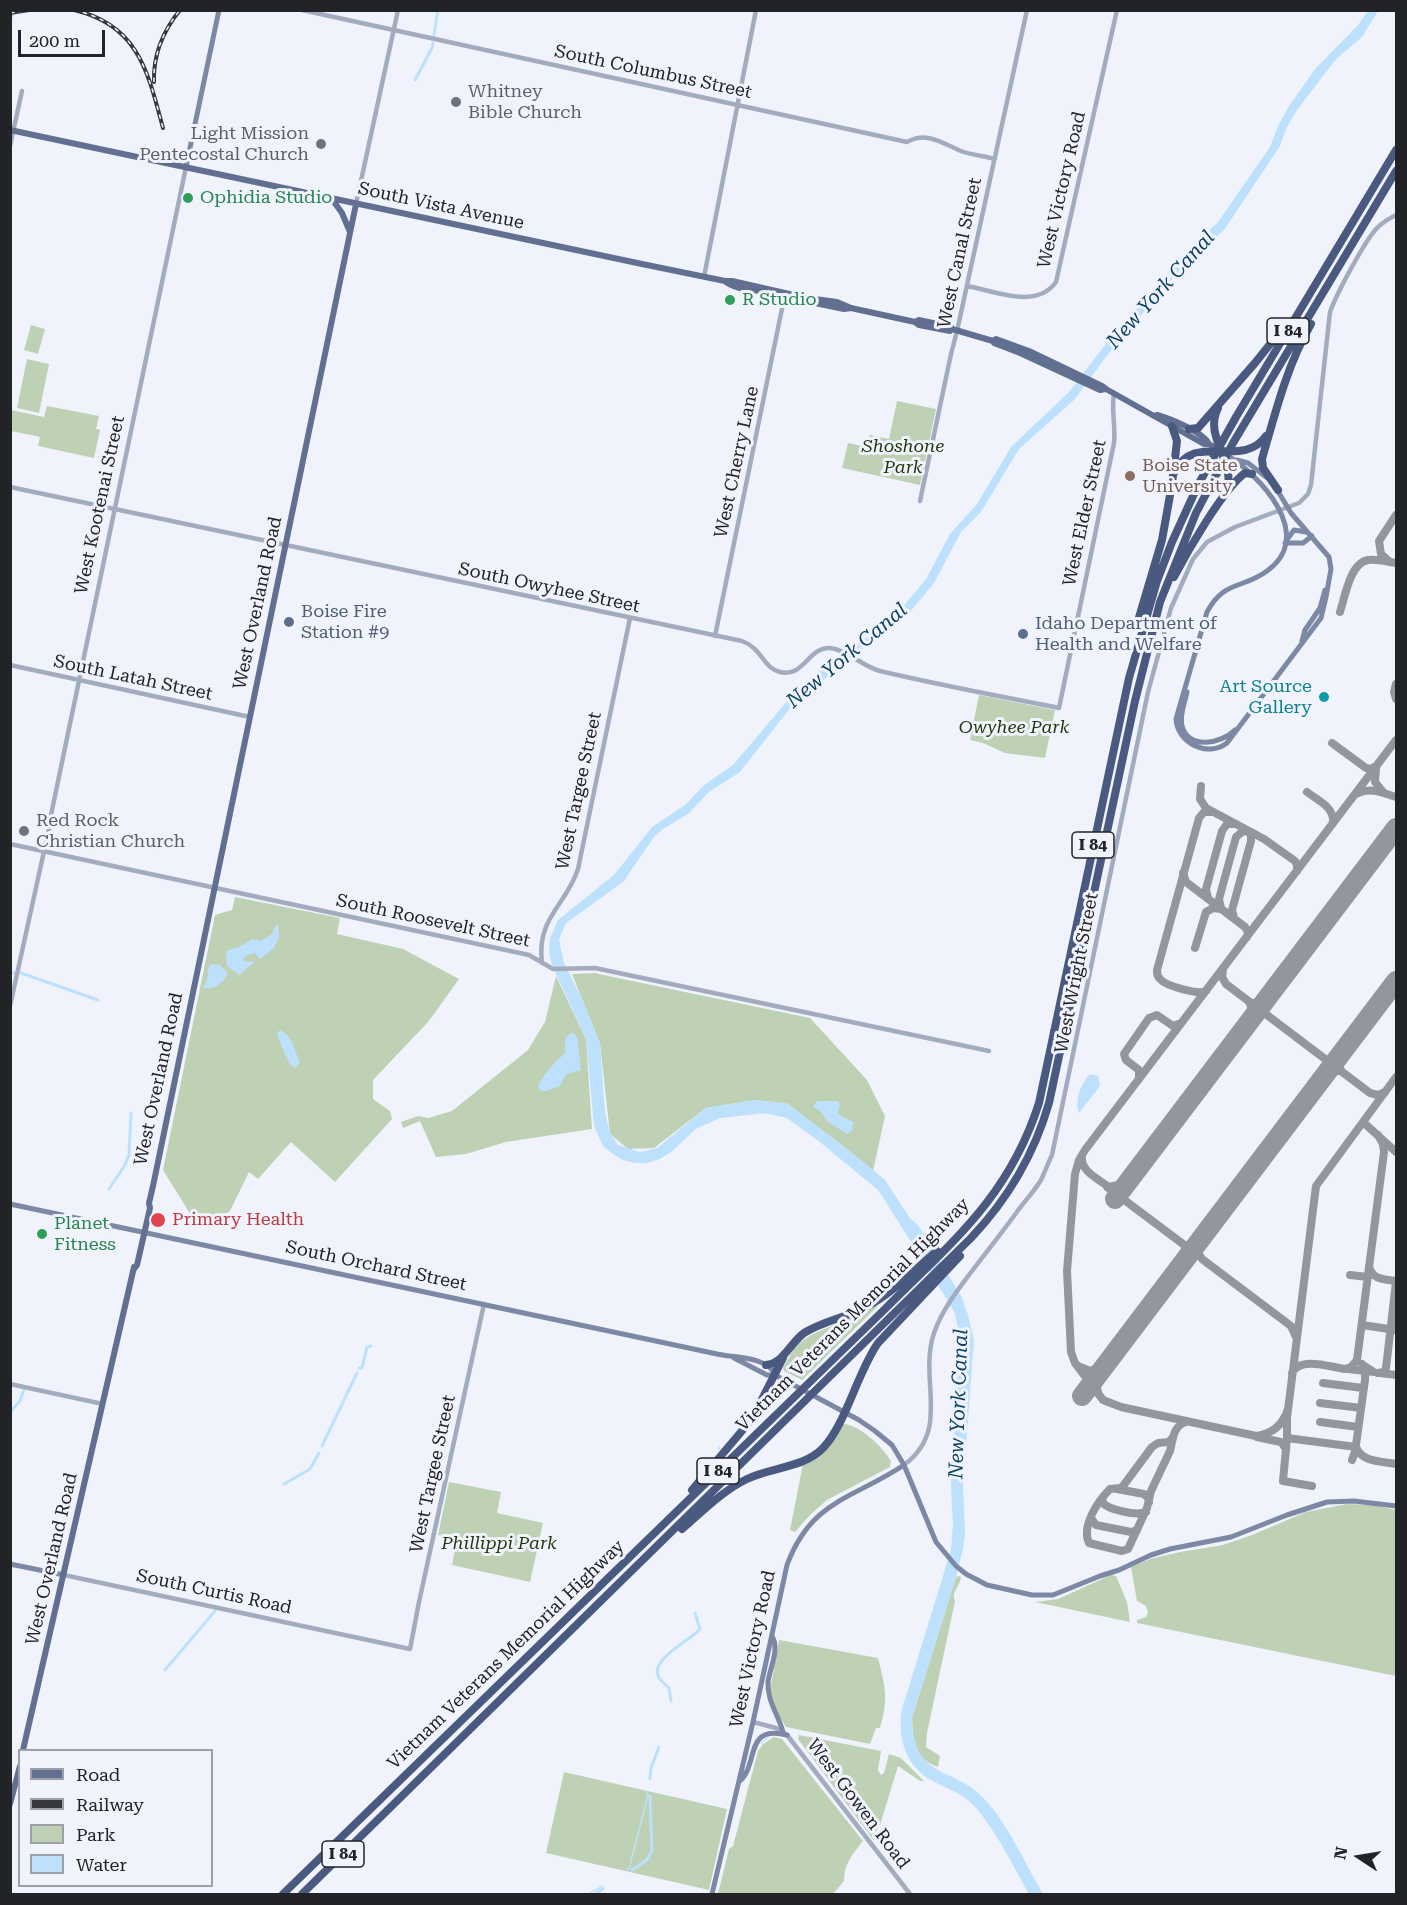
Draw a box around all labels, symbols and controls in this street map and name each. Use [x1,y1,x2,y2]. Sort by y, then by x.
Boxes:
scale bar [21,18,108,56]
text: 200 m [29,30,80,51]
street label: South Columbus Street [552,41,754,103]
place label: Whitney Bible Church [468,81,582,124]
marker: Whitney Bible Church [449,95,463,109]
street label: West Victory Road [1033,109,1091,271]
place label: Light Mission Pentecostal Church [139,123,309,166]
marker: Light Mission Pentecostal Church [314,137,328,151]
street label: West Canal Street [934,176,986,330]
street label: South Vista Avenue [356,178,526,234]
place label: Ophidia Studio [200,187,332,209]
marker: Ophidia Studio [181,191,195,205]
water label: New York Canal [1102,226,1220,354]
place label: R Studio [742,289,816,311]
marker: R Studio [723,293,737,307]
road number: I 84 [1267,318,1309,344]
street label: West Cherry Lane [710,384,764,540]
street label: West Kootenai Street [71,414,129,596]
park label: Shoshone Park [862,436,944,478]
street label: West Elder Street [1059,438,1111,588]
place label: Boise State University [1142,455,1238,498]
marker: Boise State University [1123,469,1137,483]
street label: West Overland Road [229,515,287,691]
street label: South Owyhee Street [456,558,642,618]
water label: New York Canal [782,599,912,713]
place label: Boise Fire Station #9 [301,601,389,644]
place label: Idaho Department of Health and Welfare [1035,613,1217,656]
marker: Boise Fire Station #9 [282,615,296,629]
marker: Idaho Department of Health and Welfare [1016,627,1030,641]
street label: South Latah Street [52,651,214,705]
place label: Art Source Gallery [1220,676,1312,718]
marker: Art Source Gallery [1317,690,1331,704]
street label: West Targee Street [552,710,606,872]
park label: Owyhee Park [959,717,1069,739]
place label: Red Rock Christian Church [36,810,185,852]
marker: Red Rock Christian Church [17,824,31,838]
road number: I 84 [1072,832,1114,858]
street label: South Roosevelt Street [334,890,532,952]
street label: West Wright Street [1051,891,1103,1055]
street label: West Overland Road [130,991,188,1167]
street label: Vietnam Veterans Memorial Highway [732,1194,974,1436]
place label: Primary Health [172,1209,304,1231]
marker: Primary Health [149,1211,167,1229]
place label: Planet Fitness [54,1213,116,1256]
marker: Planet Fitness [35,1227,49,1241]
street label: South Orchard Street [283,1236,469,1296]
water label: New York Canal [944,1328,974,1480]
street label: West Targee Street [406,1393,460,1555]
road number: I 84 [697,1458,739,1484]
street label: West Overland Road [22,1471,82,1647]
park label: Phillippi Park [441,1533,557,1555]
street label: Vietnam Veterans Memorial Highway [383,1536,629,1774]
street label: South Curtis Road [134,1565,294,1619]
street label: West Victory Road [726,1568,780,1730]
street label: West Gowen Road [802,1735,914,1873]
legend [18,1749,213,1887]
text: Road [76,1764,120,1785]
text: Railway [76,1794,144,1815]
text: Park [76,1824,116,1845]
north arrow [1329,1827,1389,1887]
road number: I 84 [322,1841,364,1867]
text: N [1330,1845,1351,1861]
text: Water [76,1854,127,1875]

